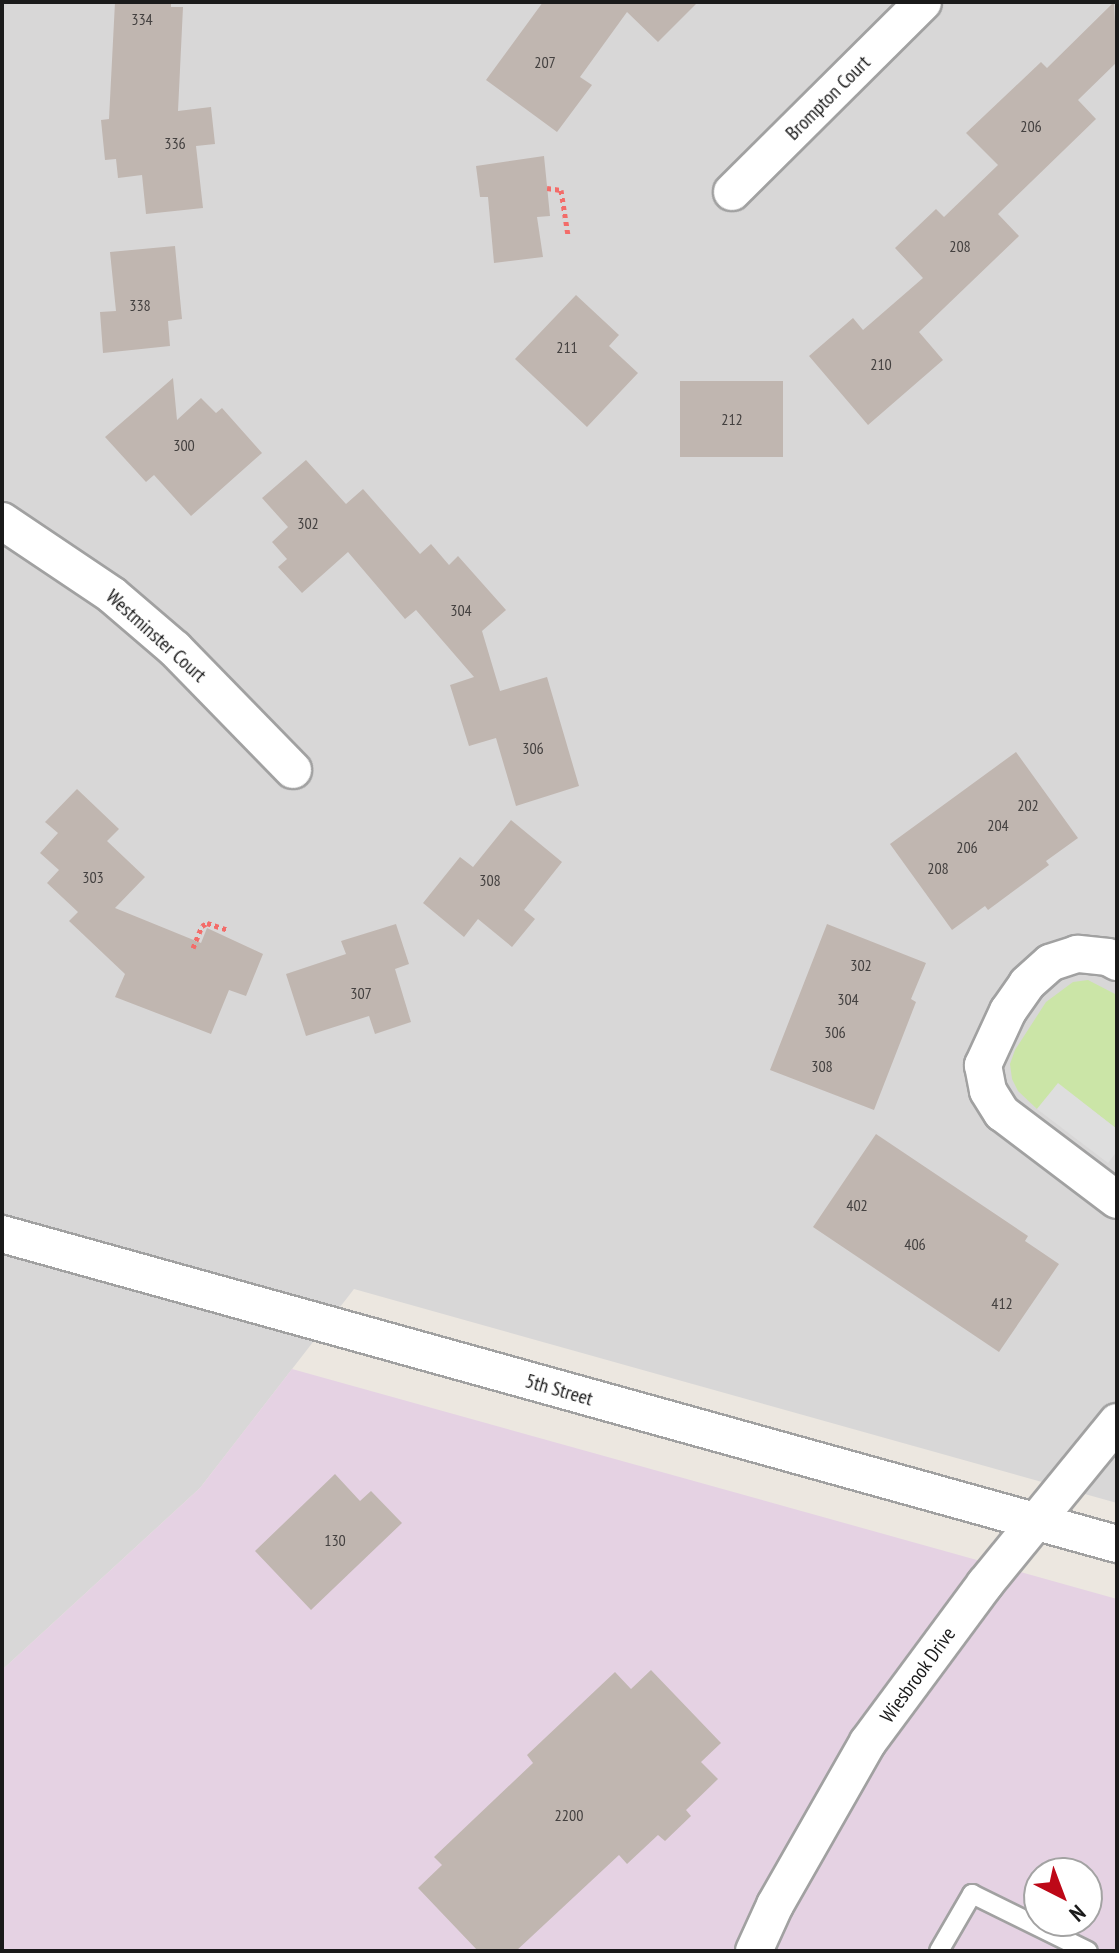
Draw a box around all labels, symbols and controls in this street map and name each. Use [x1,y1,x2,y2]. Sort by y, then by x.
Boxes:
house number: 334 [131,9,153,29]
street label: Brompton Court [781,51,875,145]
house number: 207 [534,52,556,72]
house number: 206 [1020,116,1042,136]
house number: 336 [164,133,186,153]
house number: 208 [949,236,971,256]
house number: 338 [129,295,151,315]
house number: 211 [556,337,578,357]
house number: 210 [870,354,892,374]
house number: 212 [721,409,743,429]
house number: 300 [173,435,195,455]
house number: 302 [297,513,319,533]
street label: Westminster Court [101,585,211,687]
house number: 304 [450,600,472,620]
house number: 306 [522,738,544,758]
house number: 202 [1017,795,1039,815]
house number: 204 [987,815,1009,835]
house number: 206 [956,837,978,857]
house number: 208 [927,858,949,878]
house number: 303 [82,867,104,887]
house number: 308 [479,870,501,890]
house number: 302 [850,955,872,975]
house number: 307 [350,983,372,1003]
house number: 304 [837,989,859,1009]
house number: 306 [824,1022,846,1042]
house number: 308 [811,1056,833,1076]
house number: 402 [846,1195,868,1215]
house number: 406 [904,1234,926,1254]
house number: 412 [991,1293,1013,1313]
street label: 5th Street [523,1369,595,1411]
house number: 130 [324,1530,346,1550]
street label: Wiesbrook Drive [875,1622,961,1728]
house number: 2200 [555,1805,583,1825]
north arrow [1023,1857,1103,1937]
text: N [1064,1899,1092,1928]

